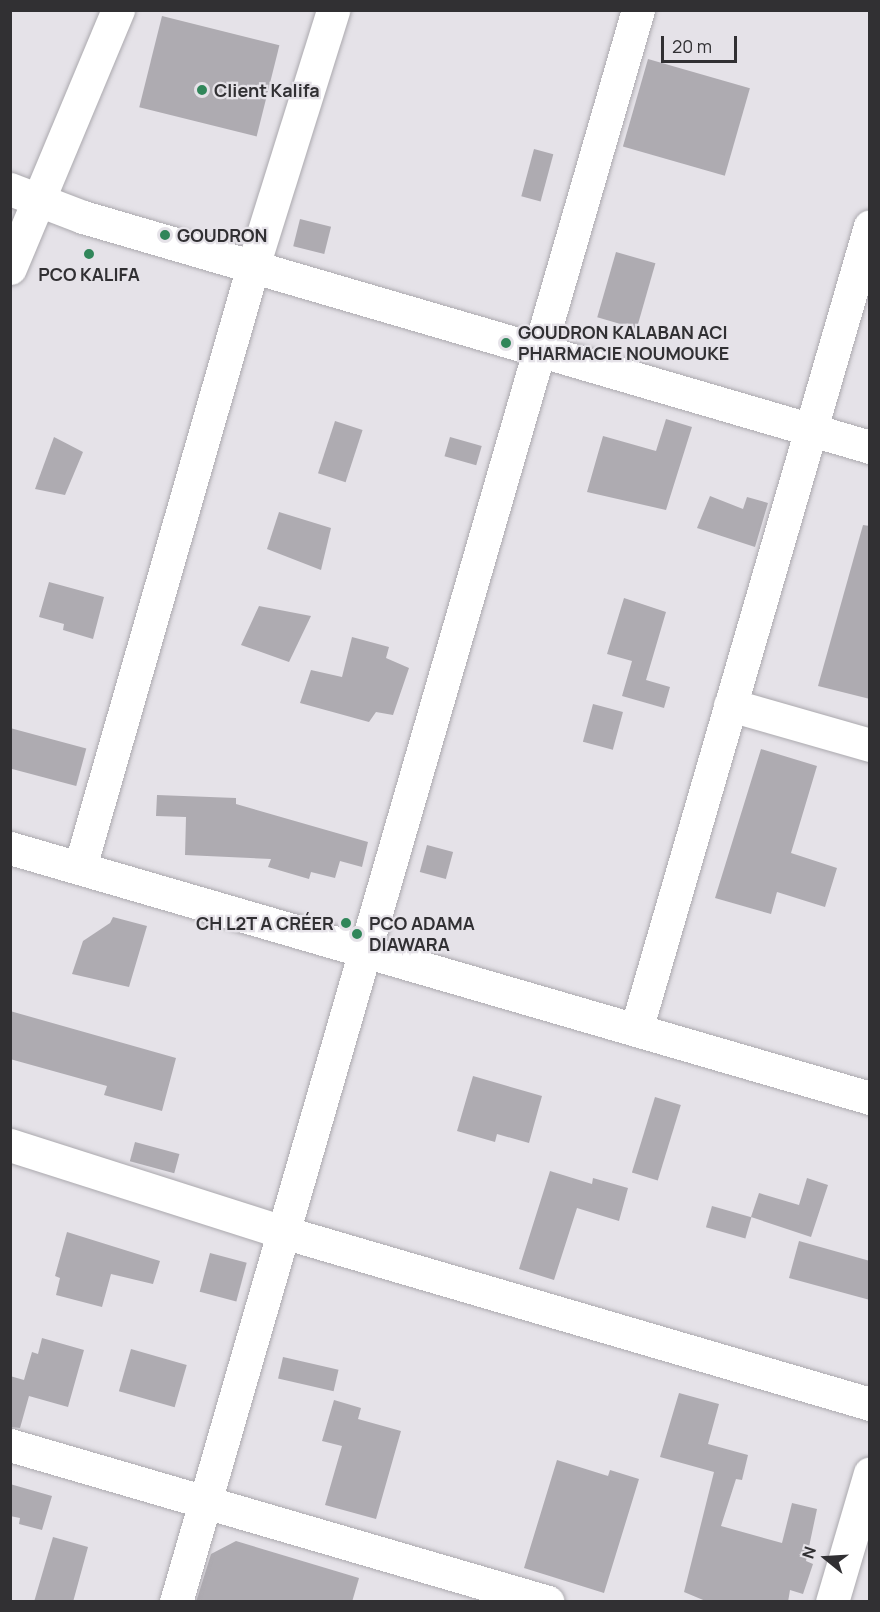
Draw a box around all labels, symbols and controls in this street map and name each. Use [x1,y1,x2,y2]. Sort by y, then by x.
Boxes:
scale bar [664,24,740,62]
text: 20 m [672,34,712,58]
place label: Client Kalifa [214,79,320,101]
marker: Client Kalifa [195,83,209,97]
place label: GOUDRON [177,224,268,246]
marker: GOUDRON [158,228,172,242]
marker: PCO KALIFA [82,247,96,261]
place label: PCO KALIFA [38,263,140,285]
place label: GOUDRON KALABAN ACI PHARMACIE NOUMOUKE [518,322,729,364]
marker: GOUDRON KALABAN ACI PHARMACIE NOUMOUKE [499,336,513,350]
place label: CH L2T A CRÉER [195,912,334,934]
place label: PCO ADAMA DIAWARA [369,913,475,956]
marker: CH L2T A CRÉER [339,916,353,930]
marker: PCO ADAMA DIAWARA [350,927,364,941]
north arrow [796,1528,856,1588]
text: N [797,1544,821,1561]

